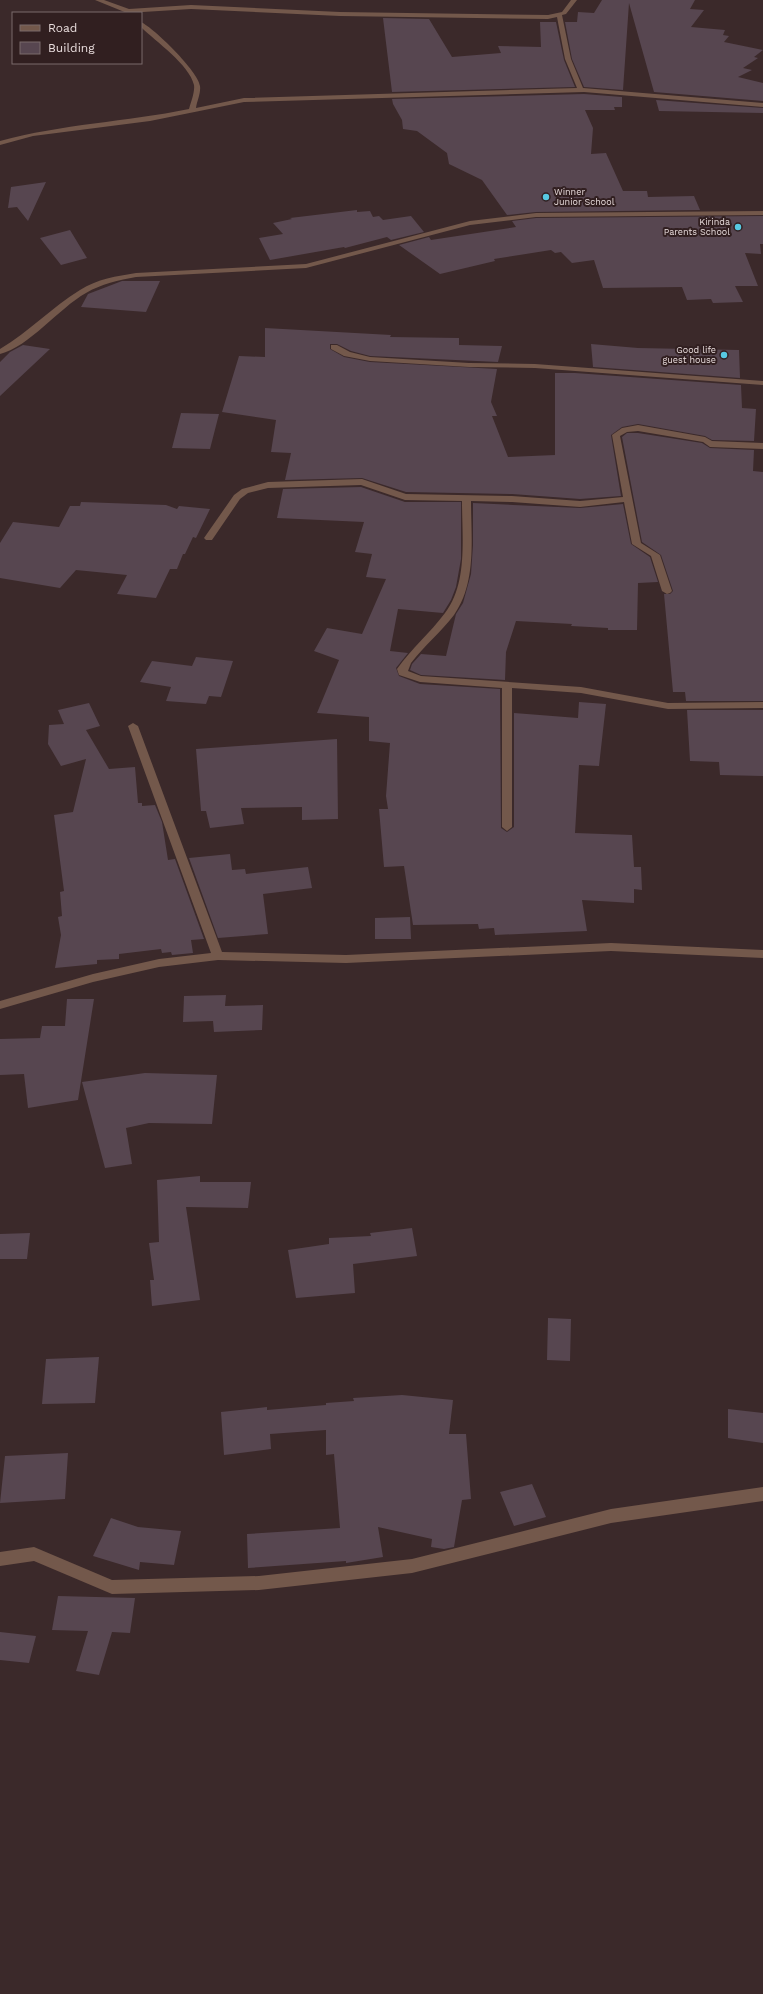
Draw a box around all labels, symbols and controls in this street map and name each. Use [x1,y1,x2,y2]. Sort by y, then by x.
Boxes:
legend [12,12,142,64]
text: Road [48,21,77,35]
text: Building [48,41,95,55]
place label: Winner Junior School [554,187,615,207]
marker: Winner Junior School [541,192,551,202]
place label: Kirinda Parents School [664,217,730,237]
marker: Kirinda Parents School [733,222,743,232]
place label: Good life guest house [662,345,716,365]
marker: Good life guest house [719,350,729,360]

